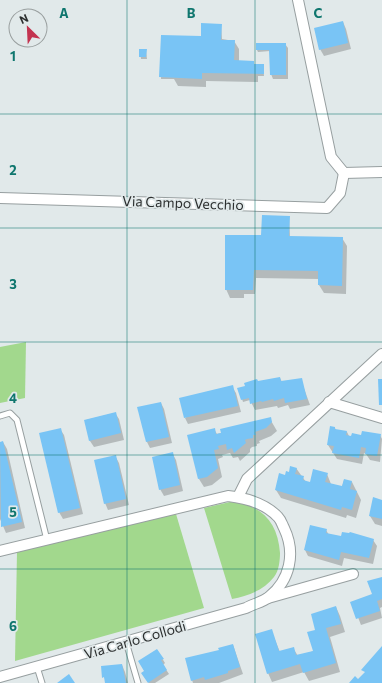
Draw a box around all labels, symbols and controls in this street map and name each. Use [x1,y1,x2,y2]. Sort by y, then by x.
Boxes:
text: A [59,5,69,21]
text: B [187,5,196,21]
text: C [314,5,323,21]
north arrow [8,8,48,48]
text: N [17,11,30,26]
text: 1 [10,48,16,64]
text: 2 [9,162,17,178]
street label: Via Campo Vecchio [122,192,244,213]
text: 3 [9,276,17,292]
text: 4 [9,390,17,406]
text: 5 [9,504,17,520]
street label: Via Carlo Collodi [82,617,188,662]
text: 6 [9,618,17,634]

